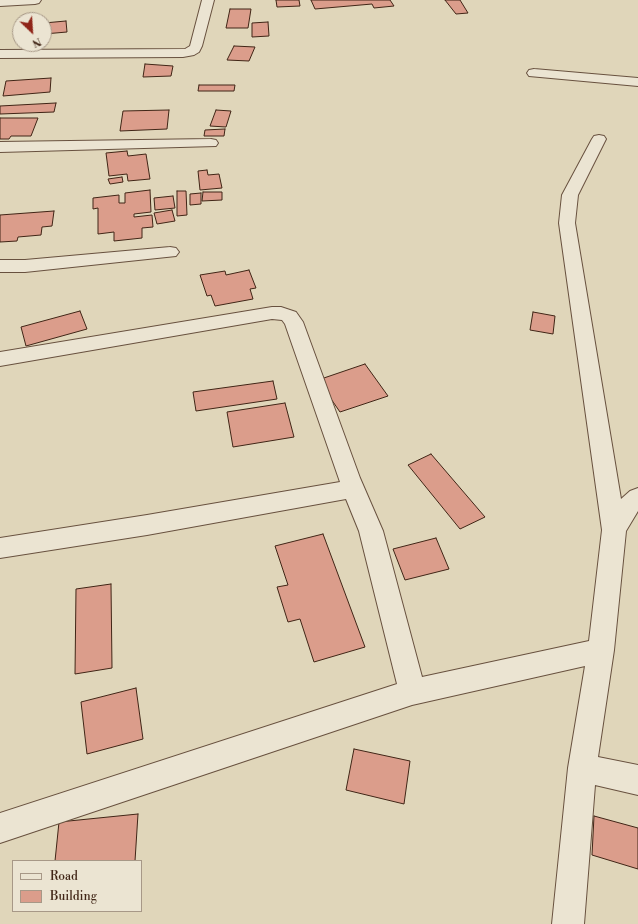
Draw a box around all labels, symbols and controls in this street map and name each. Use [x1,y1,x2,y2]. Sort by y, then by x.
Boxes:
north arrow [12,12,52,52]
text: N [30,34,44,50]
legend [12,860,142,912]
text: Road [50,869,78,884]
text: Building [50,889,97,904]

